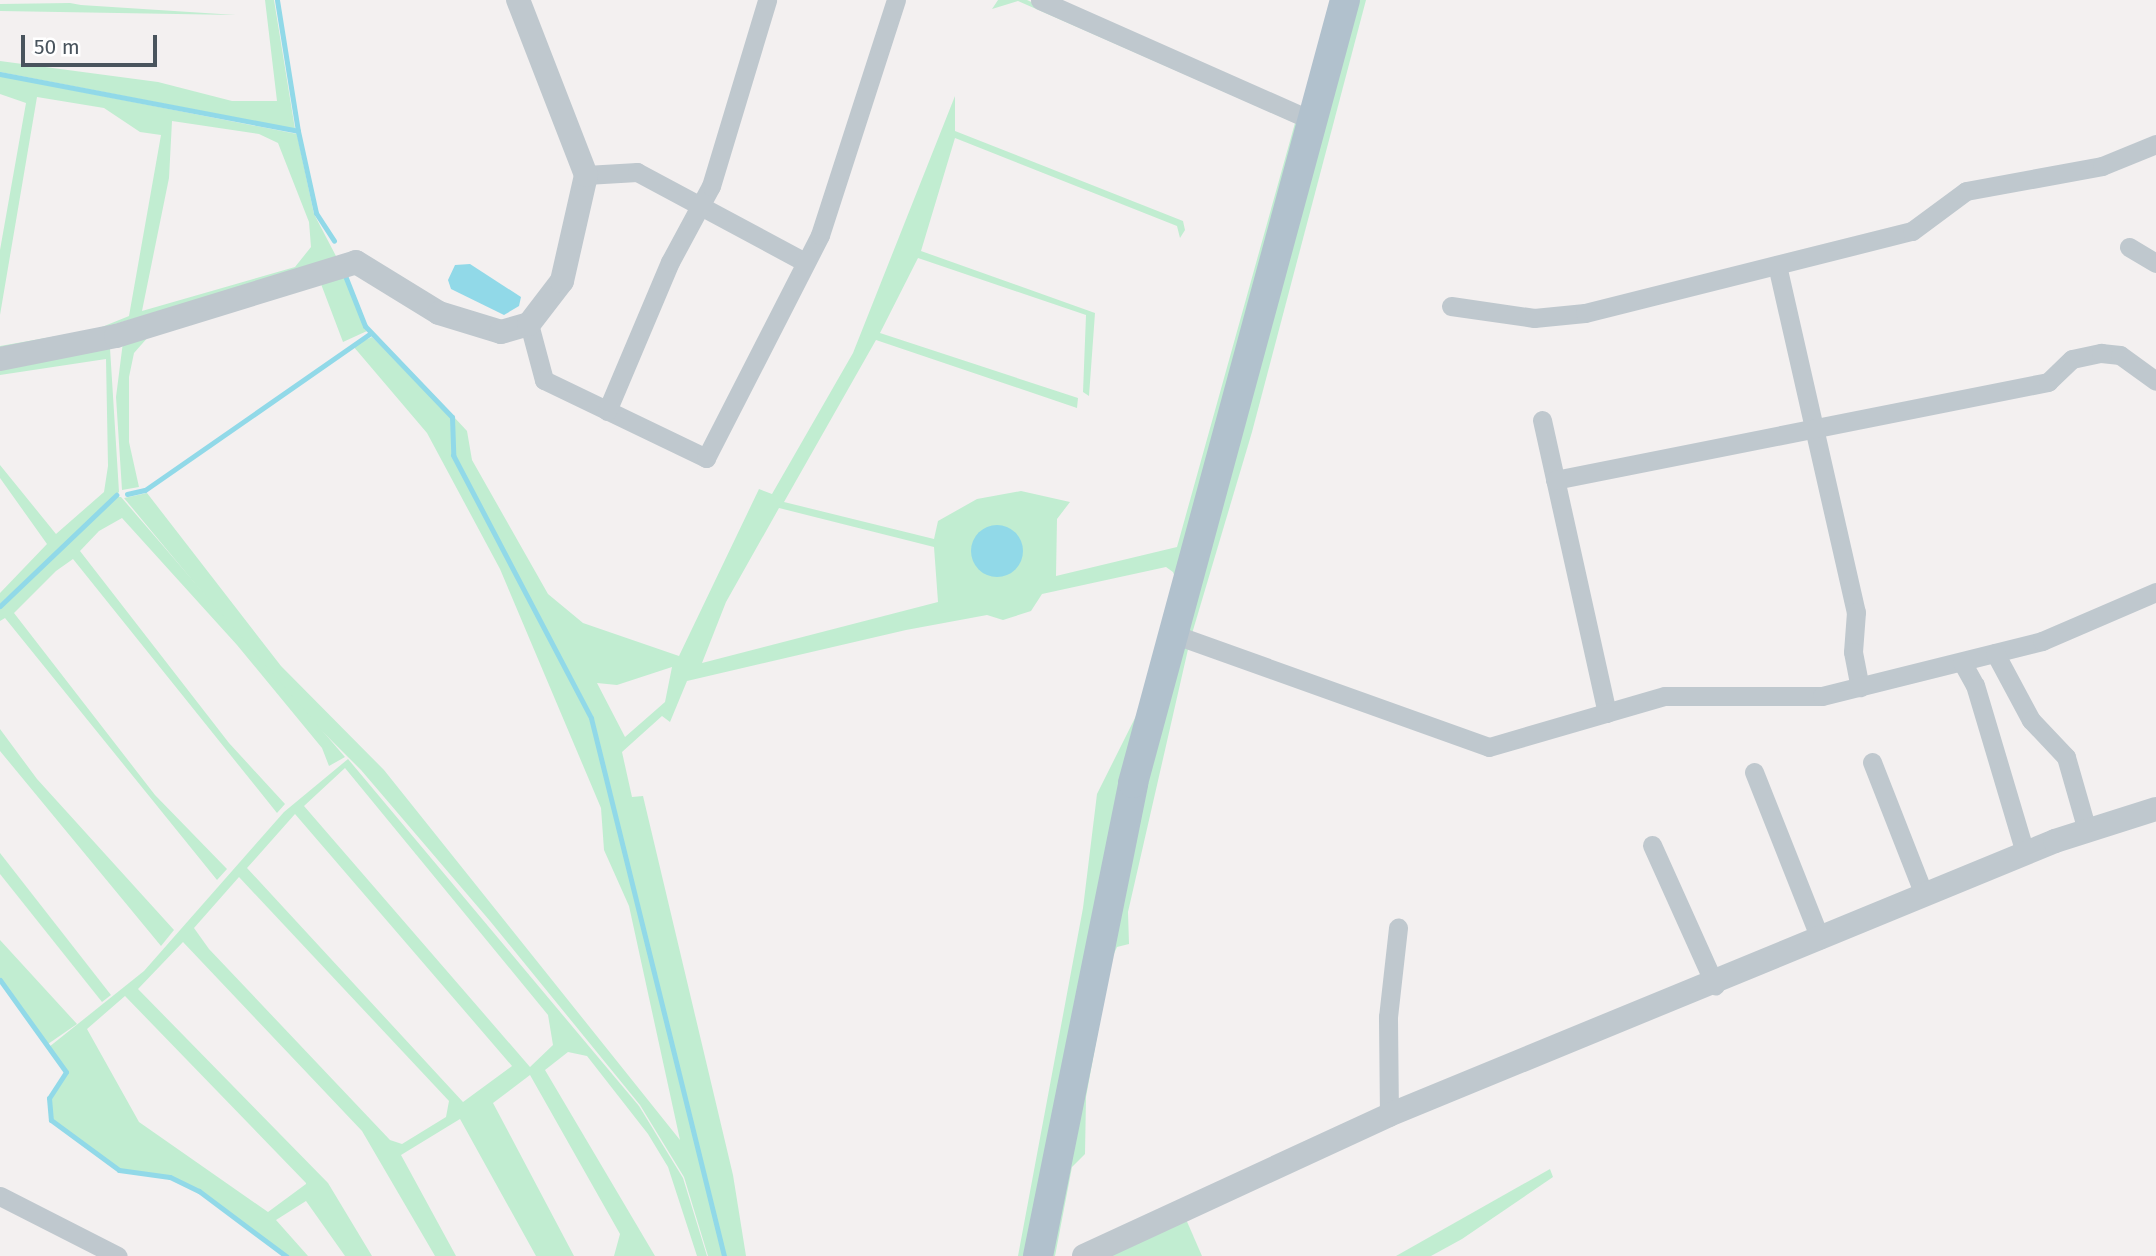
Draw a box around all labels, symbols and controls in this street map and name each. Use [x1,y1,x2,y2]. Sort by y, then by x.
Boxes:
scale bar [24,21,161,65]
text: 50 m [34,34,80,60]

